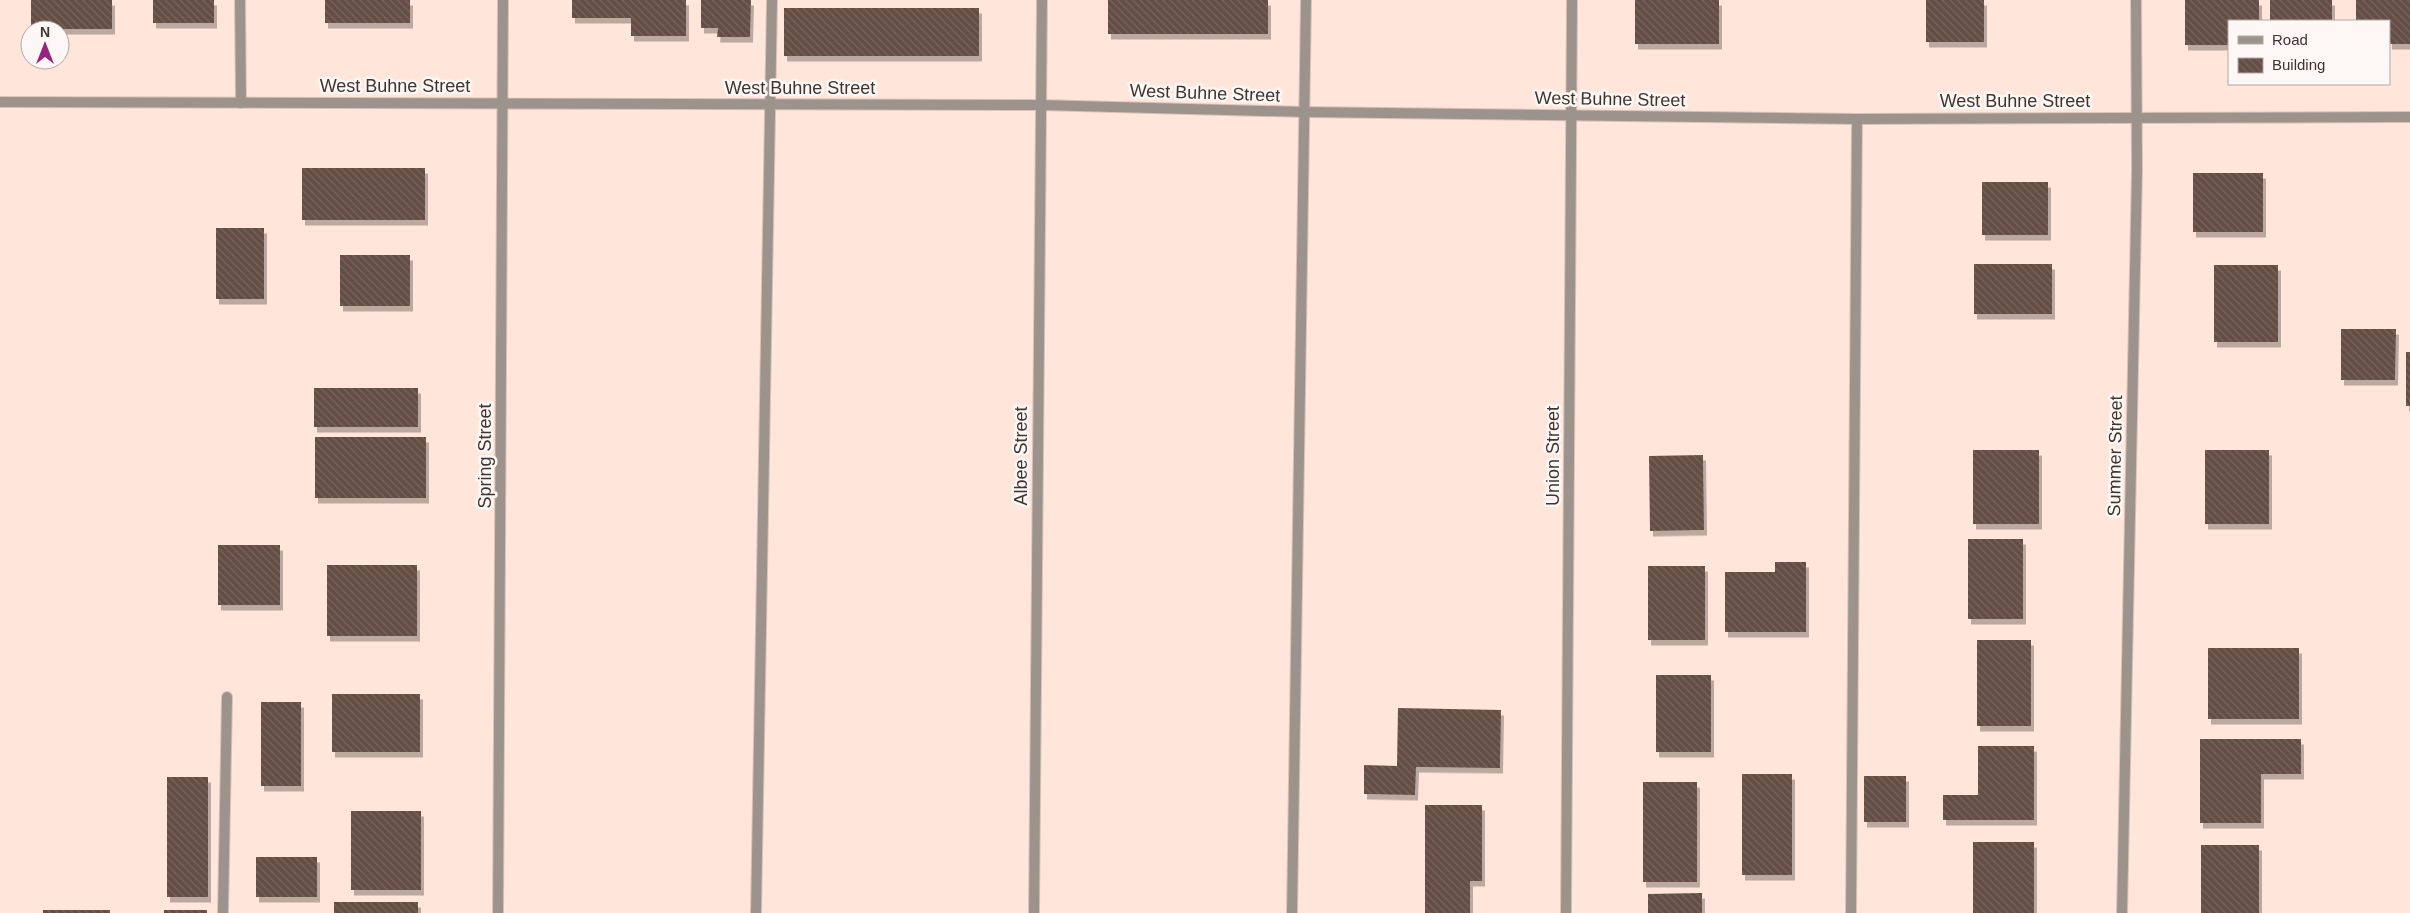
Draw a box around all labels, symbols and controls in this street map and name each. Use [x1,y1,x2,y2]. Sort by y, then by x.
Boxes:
north arrow [20,20,70,70]
legend [2228,20,2390,85]
text: N [40,24,50,40]
text: Road [2272,31,2308,48]
text: Building [2272,56,2325,73]
street label: West Buhne Street [320,76,470,96]
street label: West Buhne Street [725,78,875,98]
street label: West Buhne Street [1129,80,1281,106]
street label: West Buhne Street [1534,88,1686,110]
street label: West Buhne Street [1940,91,2090,111]
street label: Summer Street [2104,395,2126,517]
street label: Spring Street [475,403,495,509]
street label: Albee Street [1011,406,1031,506]
street label: Union Street [1543,406,1563,506]

